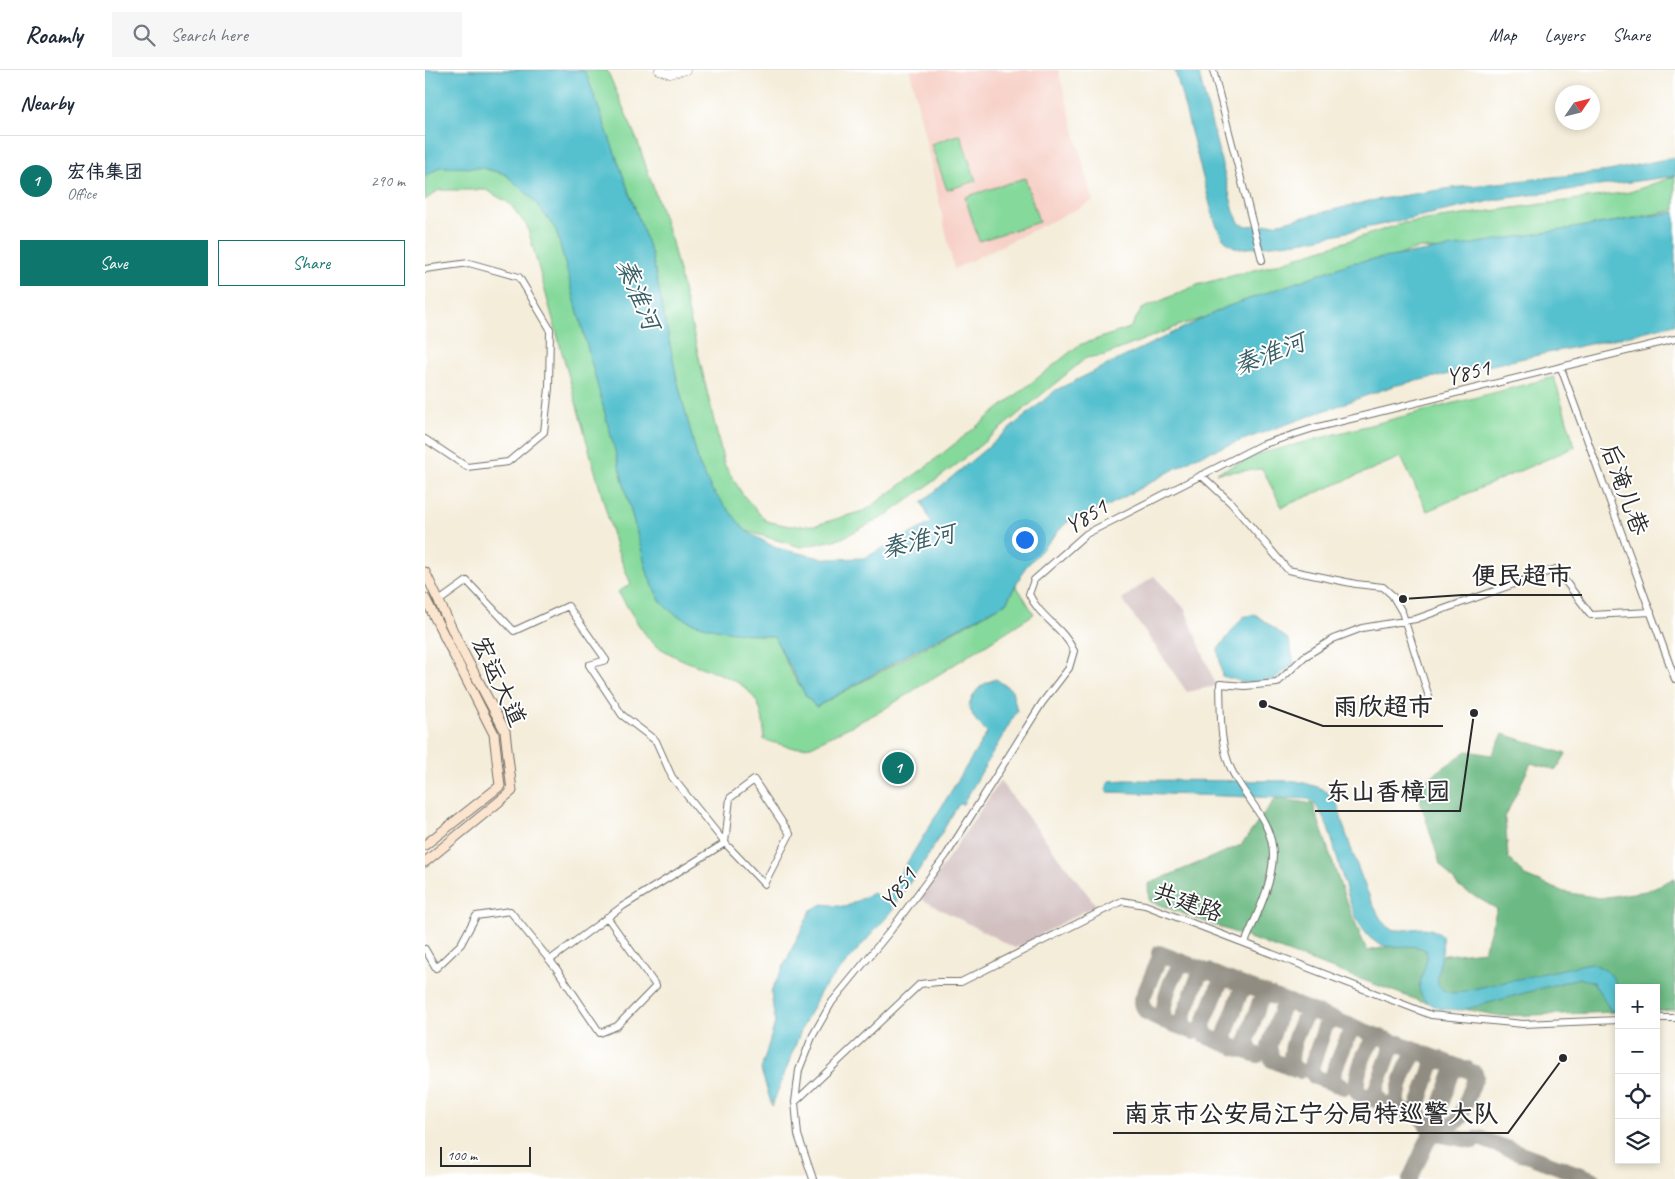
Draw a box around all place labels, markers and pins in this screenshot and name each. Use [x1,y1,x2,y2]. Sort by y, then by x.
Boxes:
callout: 便民超市 [1462,555,1582,595]
callout: 雨欣超市 [1323,686,1443,726]
pin: 1 [882,749,914,787]
callout: 东山香樟园 [1315,771,1460,811]
callout: 南京市公安局江宁分局特巡警大队 [1113,1093,1508,1133]

